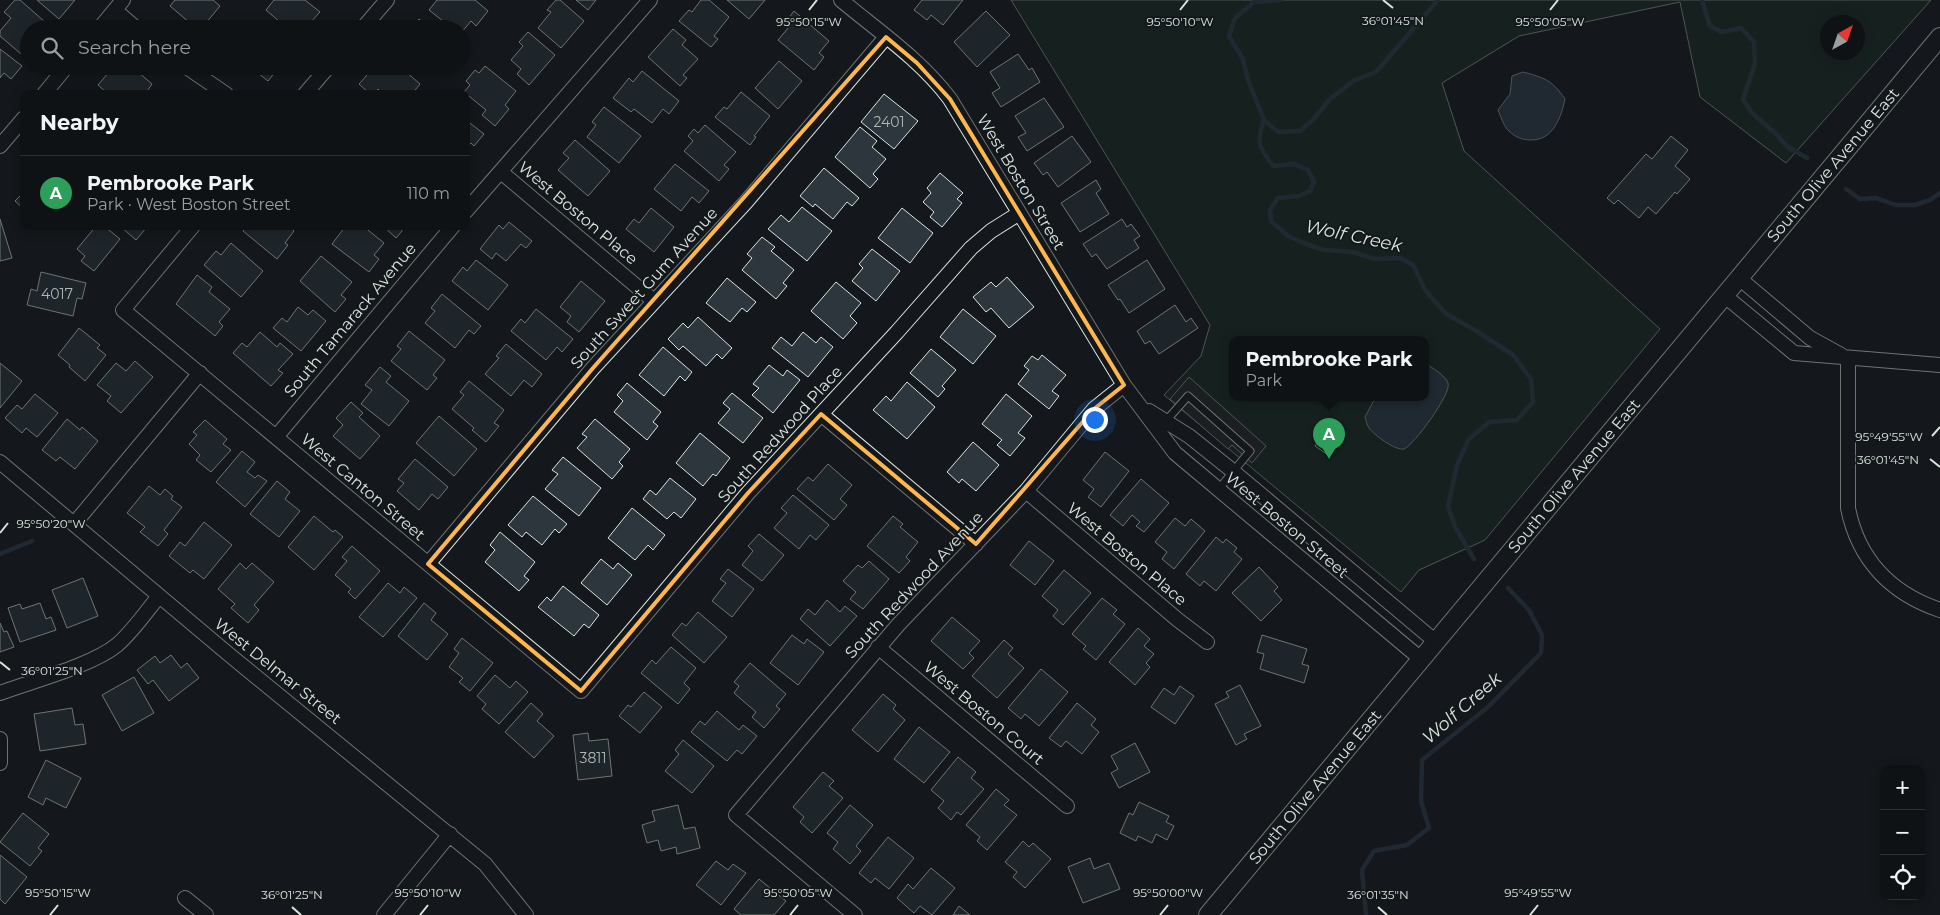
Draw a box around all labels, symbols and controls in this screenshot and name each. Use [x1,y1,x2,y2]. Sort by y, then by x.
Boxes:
text: 36°01'45"N [1362,13,1424,28]
text: 95°50'15"W [776,14,842,29]
text: 95°50'10"W [1146,14,1214,29]
text: 95°50'05"W [1516,14,1584,29]
north arrow [1820,15,1865,60]
search box [20,20,470,75]
icon: search [38,34,66,62]
text: Search here [78,36,191,59]
street label: South Olive Avenue East [1763,84,1903,246]
text: Nearby [40,110,119,135]
street label: West Boston Street [973,111,1069,254]
house number: 2401 [873,113,905,131]
street label: West Boston Place [514,158,642,268]
text: Pembrooke Park [87,172,254,195]
text: A [50,184,62,203]
text: 110 m [407,184,450,203]
text: Park · West Boston Street [87,195,291,214]
street label: South Sweet Gum Avenue [567,203,721,373]
water label: Wolf Creek [1304,215,1405,257]
street label: South Tamarack Avenue [280,239,420,401]
house number: 4017 [41,285,73,303]
popup [1229,336,1429,401]
text: Pembrooke Park [1246,348,1412,371]
street label: South Redwood Place [714,362,846,506]
text: Park [1246,371,1282,390]
street label: South Olive Avenue East [1504,395,1644,557]
your location [1082,407,1108,433]
pin: A [1313,418,1345,459]
text: 95°49'55"W [1855,429,1923,444]
street label: West Canton Street [297,430,429,545]
text: 36°01'45"N [1857,452,1919,467]
street label: West Boston Street [1222,468,1353,582]
street label: West Boston Place [1063,499,1191,609]
street label: South Redwood Avenue [841,508,987,662]
text: 95°50'20"W [16,516,86,531]
street label: West Delmar Street [211,614,346,728]
street label: West Boston Court [920,657,1048,769]
text: 36°01'25"N [21,663,83,678]
water label: Wolf Creek [1418,667,1507,748]
street label: South Olive Avenue East [1245,706,1385,868]
house number: 3811 [580,749,606,767]
map controls [1880,765,1925,900]
button: + [1880,765,1925,810]
button: − [1880,810,1925,855]
button: locate [1880,855,1925,900]
text: 95°50'15"W [25,885,91,900]
text: 95°50'10"W [394,885,462,900]
text: 95°50'05"W [764,885,832,900]
text: 95°50'00"W [1133,885,1203,900]
text: 95°49'55"W [1504,885,1572,900]
text: 36°01'25"N [261,887,323,902]
text: 36°01'35"N [1347,887,1409,902]

